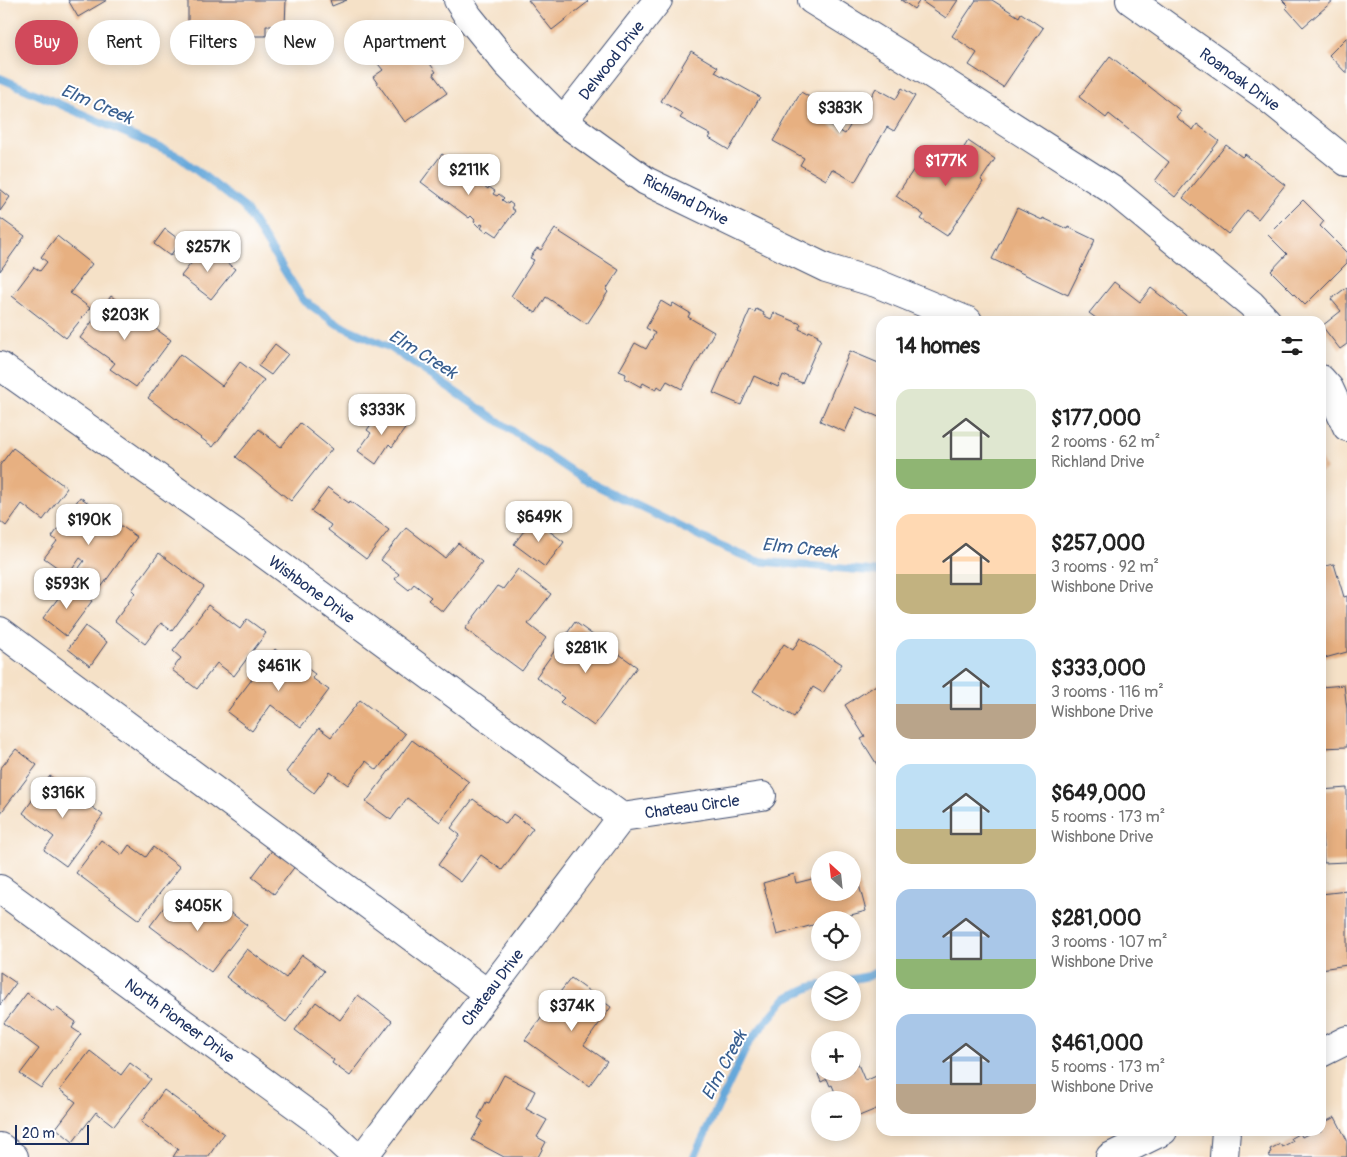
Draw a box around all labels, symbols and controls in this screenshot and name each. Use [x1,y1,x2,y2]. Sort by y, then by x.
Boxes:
street label: Delwood Drive [575,17,649,104]
chip: Buy [15,20,78,65]
chip: Rent [88,20,160,65]
chip: Filters [170,20,255,65]
chip: New [265,20,334,65]
chip: Apartment [344,20,464,65]
street label: Roanoak Drive [1195,44,1284,116]
water label: Elm Creek [57,79,138,130]
pin: $383K [805,92,875,134]
text: $383K [818,98,862,118]
pin: $177K [911,144,981,187]
text: $177K [925,151,967,171]
pin: $211K [434,154,504,196]
text: $211K [449,160,489,180]
street label: Richland Drive [640,170,732,230]
pin: $257K [173,230,243,273]
text: $257K [186,237,230,257]
pin: $203K [90,298,160,341]
text: $203K [101,305,149,325]
water label: Elm Creek [384,325,462,385]
icon: filters [1278,332,1306,360]
text: 14 homes [896,333,980,360]
pin: $333K [347,394,417,436]
text: $333K [359,400,405,420]
text: $177,000 [1051,405,1141,432]
icon: home [936,409,996,469]
text: 2 rooms · 62 m² [1051,432,1160,452]
text: Richland Drive [1051,452,1144,472]
pin: $649K [504,500,574,543]
pin: $190K [54,504,124,546]
text: $649K [516,507,562,527]
text: $190K [67,510,111,530]
text: $257,000 [1051,530,1145,557]
water label: Elm Creek [761,533,840,564]
icon: home [936,534,996,594]
street label: Wishbone Drive [264,552,359,628]
text: 3 rooms · 92 m² [1051,557,1159,577]
pin: $593K [32,568,102,610]
text: $593K [45,574,89,594]
text: Wishbone Drive [1051,577,1153,597]
pin: $281K [551,632,621,674]
text: $281K [565,638,607,658]
pin: $461K [244,650,314,692]
text: $333,000 [1051,655,1146,682]
text: $461K [257,656,301,676]
icon: home [936,659,996,719]
text: 3 rooms · 116 m² [1051,682,1164,702]
text: Wishbone Drive [1051,702,1153,722]
pin: $316K [28,776,98,819]
text: $649,000 [1051,780,1146,807]
text: $316K [42,783,84,803]
icon: home [936,784,996,844]
street label: Chateau Circle [643,790,741,824]
text: 5 rooms · 173 m² [1051,807,1165,827]
text: Wishbone Drive [1051,827,1153,847]
north arrow [811,851,861,901]
map controls [811,851,861,1141]
pin: $405K [163,890,233,932]
text: $405K [174,896,222,916]
text: $281,000 [1051,905,1141,932]
icon: home [936,909,996,969]
button: locate [811,911,861,961]
text: 3 rooms · 107 m² [1051,932,1168,952]
street label: Chateau Drive [457,945,528,1030]
text: Wishbone Drive [1051,952,1153,972]
button: layers [811,971,861,1021]
street label: North Pioneer Drive [121,974,238,1067]
pin: $374K [537,990,607,1032]
text: $374K [550,996,595,1016]
water label: Elm Creek [696,1025,753,1104]
text: $461,000 [1051,1030,1143,1057]
button: + [811,1031,861,1081]
icon: home [936,1034,996,1094]
text: 5 rooms · 173 m² [1051,1057,1165,1077]
text: Wishbone Drive [1051,1077,1153,1097]
button: − [811,1091,861,1141]
scale bar [15,1122,89,1145]
text: 20 m [22,1125,55,1142]

